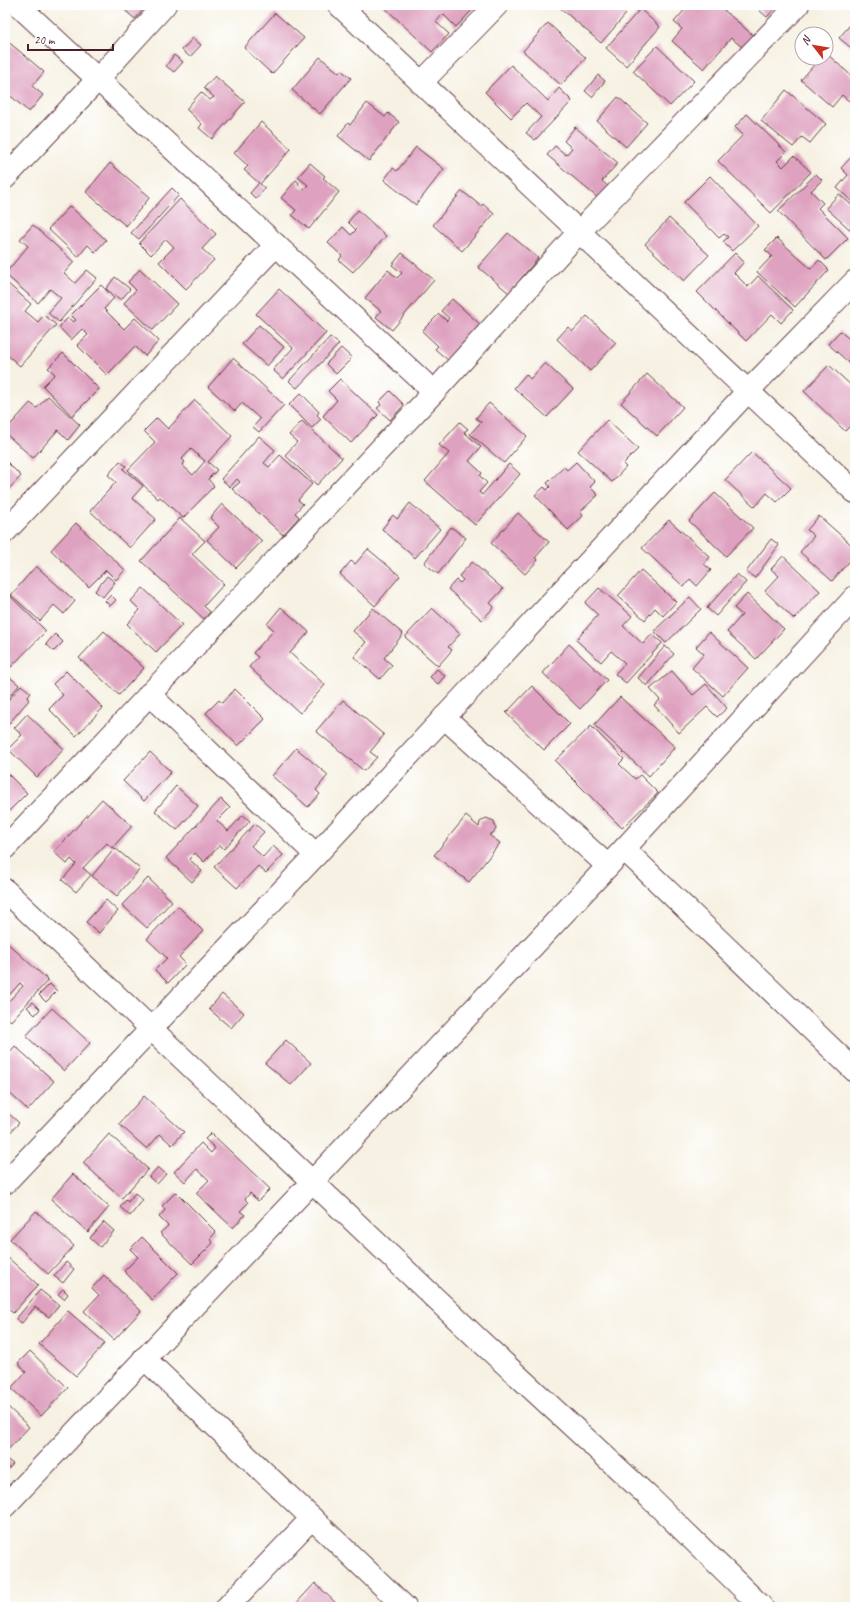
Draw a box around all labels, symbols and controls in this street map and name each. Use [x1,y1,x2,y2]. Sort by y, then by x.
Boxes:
scale bar [28,26,113,52]
north arrow [794,26,834,66]
text: 20 m [34,32,56,48]
text: N [798,32,814,47]

